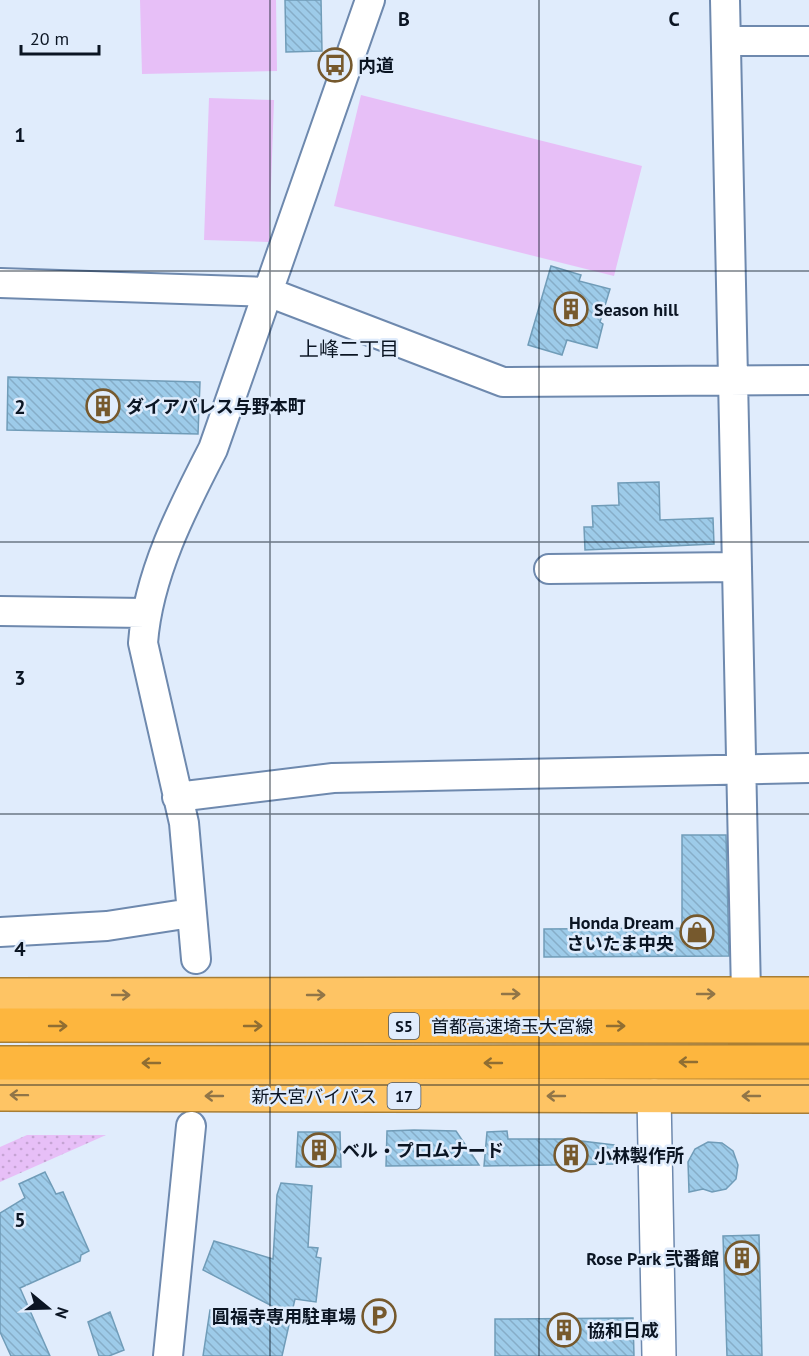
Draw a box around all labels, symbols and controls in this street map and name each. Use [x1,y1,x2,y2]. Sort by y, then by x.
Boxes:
text: B [398,6,410,32]
text: C [668,6,680,32]
scale bar [21,18,99,56]
text: 20 m [30,27,69,50]
bus stop icon: 内道 [317,47,353,83]
place label: 内道 [358,54,394,77]
text: 1 [14,122,26,148]
building icon: Season hill [553,291,589,327]
place label: Season hill [594,298,679,321]
district label: 上峰二丁目 [299,336,399,362]
building icon: ダイアパレス与野本町 [85,388,121,424]
text: 2 [14,394,26,420]
place label: ダイアパレス与野本町 [126,395,306,418]
text: 3 [14,665,26,691]
place label: Honda Dream さいたま中央 [567,911,674,955]
shop icon: Honda Dream さいたま中央 [679,914,715,950]
text: 4 [14,936,26,962]
one-way arrow [501,988,521,1000]
one-way arrow [696,988,716,1000]
one-way arrow [111,989,131,1001]
one-way arrow [306,989,326,1001]
road number: S5 [389,1013,419,1039]
street label: 首都高速埼玉大宮線 [431,1015,593,1038]
one-way arrow [48,1020,68,1032]
one-way arrow [243,1020,263,1032]
one-way arrow [606,1020,626,1032]
one-way arrow [678,1056,698,1068]
one-way arrow [141,1057,161,1069]
one-way arrow [483,1057,503,1069]
road number: 17 [388,1083,420,1109]
street label: 新大宮バイパス [251,1085,377,1108]
one-way arrow [9,1089,29,1101]
one-way arrow [204,1090,224,1102]
one-way arrow [546,1090,566,1102]
one-way arrow [741,1090,761,1102]
building icon: ベル・プロムナード [301,1132,337,1168]
building icon: 小林製作所 [553,1137,589,1173]
place label: ベル・プロムナード [342,1139,504,1162]
place label: 小林製作所 [594,1144,684,1167]
text: 5 [14,1207,26,1233]
building icon: Rose Park 弐番館 [724,1240,760,1276]
place label: Rose Park 弐番館 [586,1247,719,1270]
north arrow [18,1278,78,1338]
parking icon: 圓福寺専用駐車場 [361,1298,397,1334]
text: N [51,1305,73,1321]
place label: 圓福寺専用駐車場 [212,1305,356,1328]
building icon: 協和日成 [546,1312,582,1348]
place label: 協和日成 [587,1319,659,1342]

